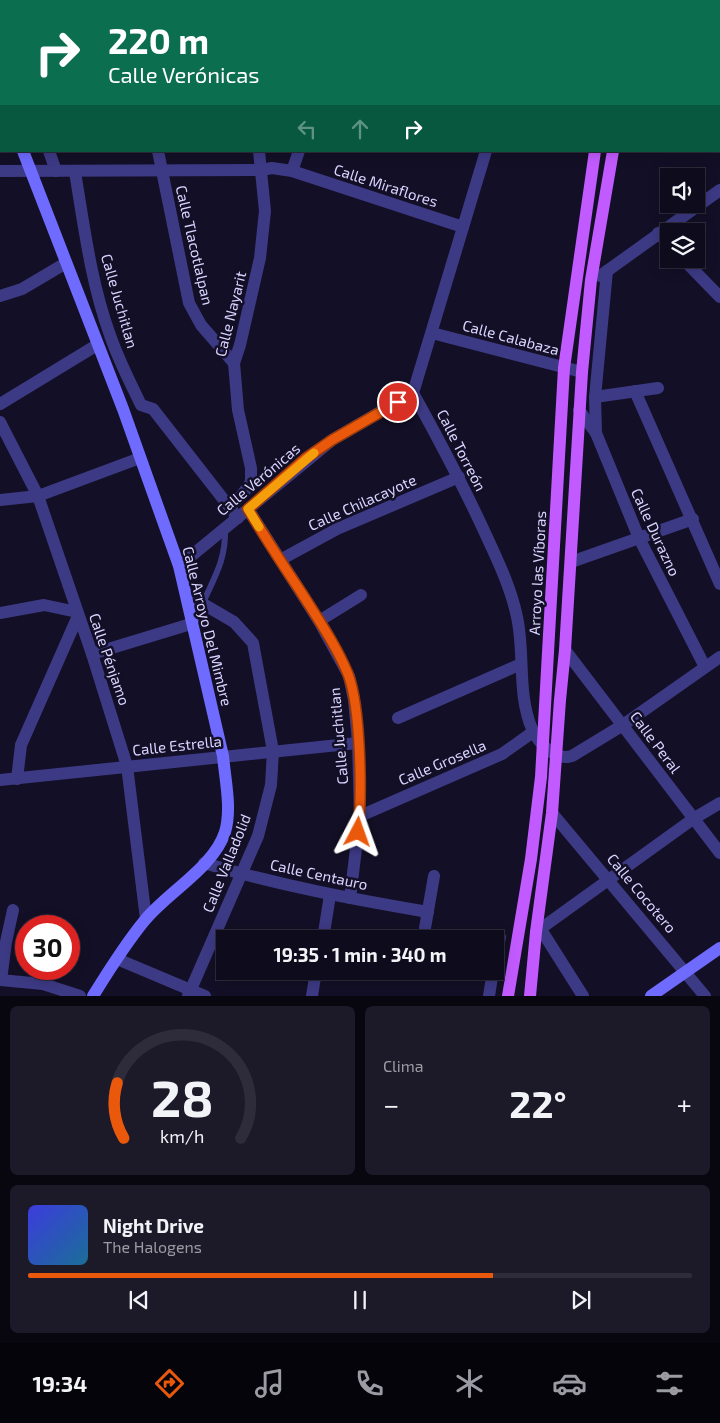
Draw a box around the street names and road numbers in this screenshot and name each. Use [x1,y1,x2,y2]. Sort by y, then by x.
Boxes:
street label: Calle Miraflores [332,160,440,210]
street label: Calle Tlacotlalpan [172,183,218,307]
street label: Calle Juchitlan [98,252,142,350]
street label: Calle Nayarit [211,269,249,359]
street label: Calle Calabaza [461,315,561,359]
street label: Calle Torreón [434,406,490,494]
street label: Calle Verónicas [213,439,303,519]
street label: Calle Chilacayote [305,470,419,534]
street label: Calle Durazno [628,485,684,579]
street label: Arroyo las Víboras [525,510,549,636]
street label: Calle Arroyo Del Mimbre [179,544,237,708]
street label: Calle Pénjamo [85,611,134,708]
street label: Calle Juchitlan [325,687,351,785]
street label: Calle Peral [627,708,685,777]
street label: Calle Estrella [131,731,223,759]
street label: Calle Grosella [395,735,489,789]
street label: Calle Valladolid [198,811,254,915]
street label: Calle Cocotero [604,850,680,936]
street label: Calle Centauro [269,855,369,893]

